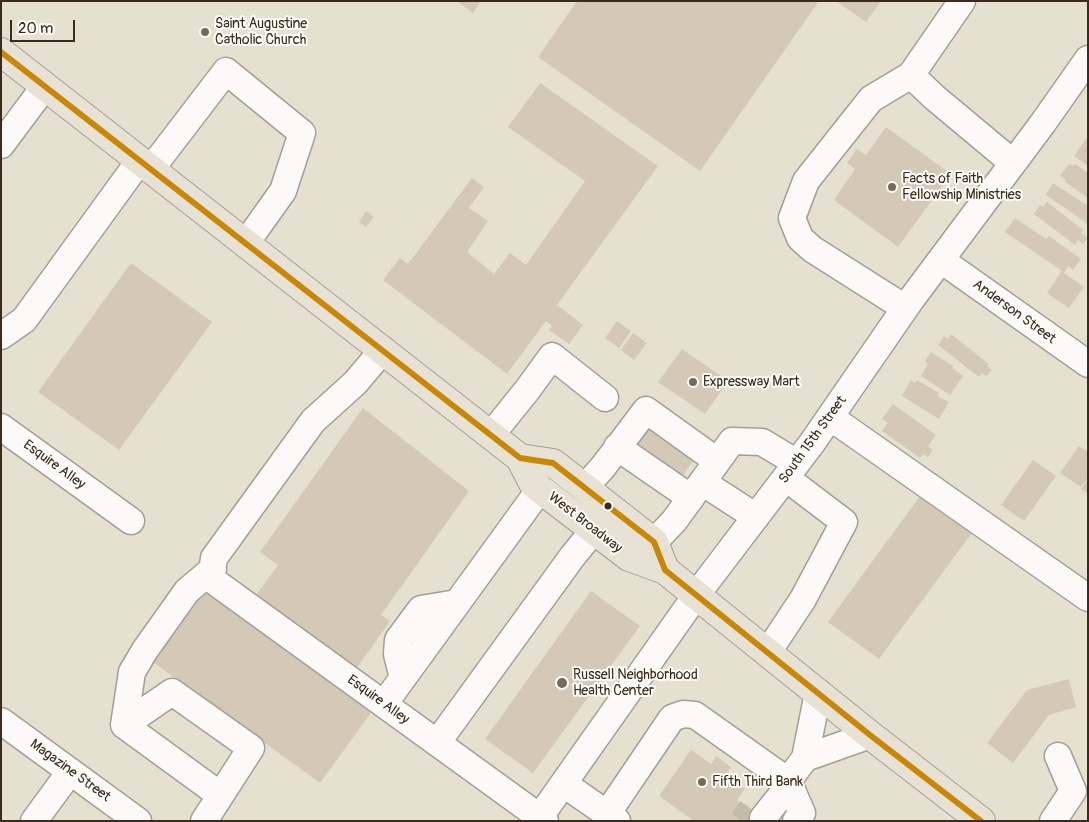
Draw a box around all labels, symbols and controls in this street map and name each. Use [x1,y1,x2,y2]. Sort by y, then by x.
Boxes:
scale bar [12,10,78,42]
place label: Saint Augustine Catholic Church [215,16,307,48]
text: 20 m [18,19,53,38]
marker: Saint Augustine Catholic Church [199,26,211,38]
place label: Facts of Faith Fellowship Ministries [902,171,1021,203]
marker: Facts of Faith Fellowship Ministries [886,181,898,193]
street label: Anderson Street [969,276,1059,348]
place label: Expressway Mart [703,374,800,390]
marker: Expressway Mart [687,376,699,388]
street label: South 15th Street [776,393,850,487]
street label: Esquire Alley [20,437,88,493]
street label: West Broadway [545,489,625,557]
unlabelled marker [603,501,613,511]
place label: Russell Neighborhood Health Center [573,667,698,700]
street label: Esquire Alley [344,672,412,728]
marker: Russell Neighborhood Health Center [555,676,569,690]
street label: Magazine Street [26,736,114,806]
place label: Fifth Third Bank [712,774,803,790]
marker: Fifth Third Bank [696,776,708,788]

